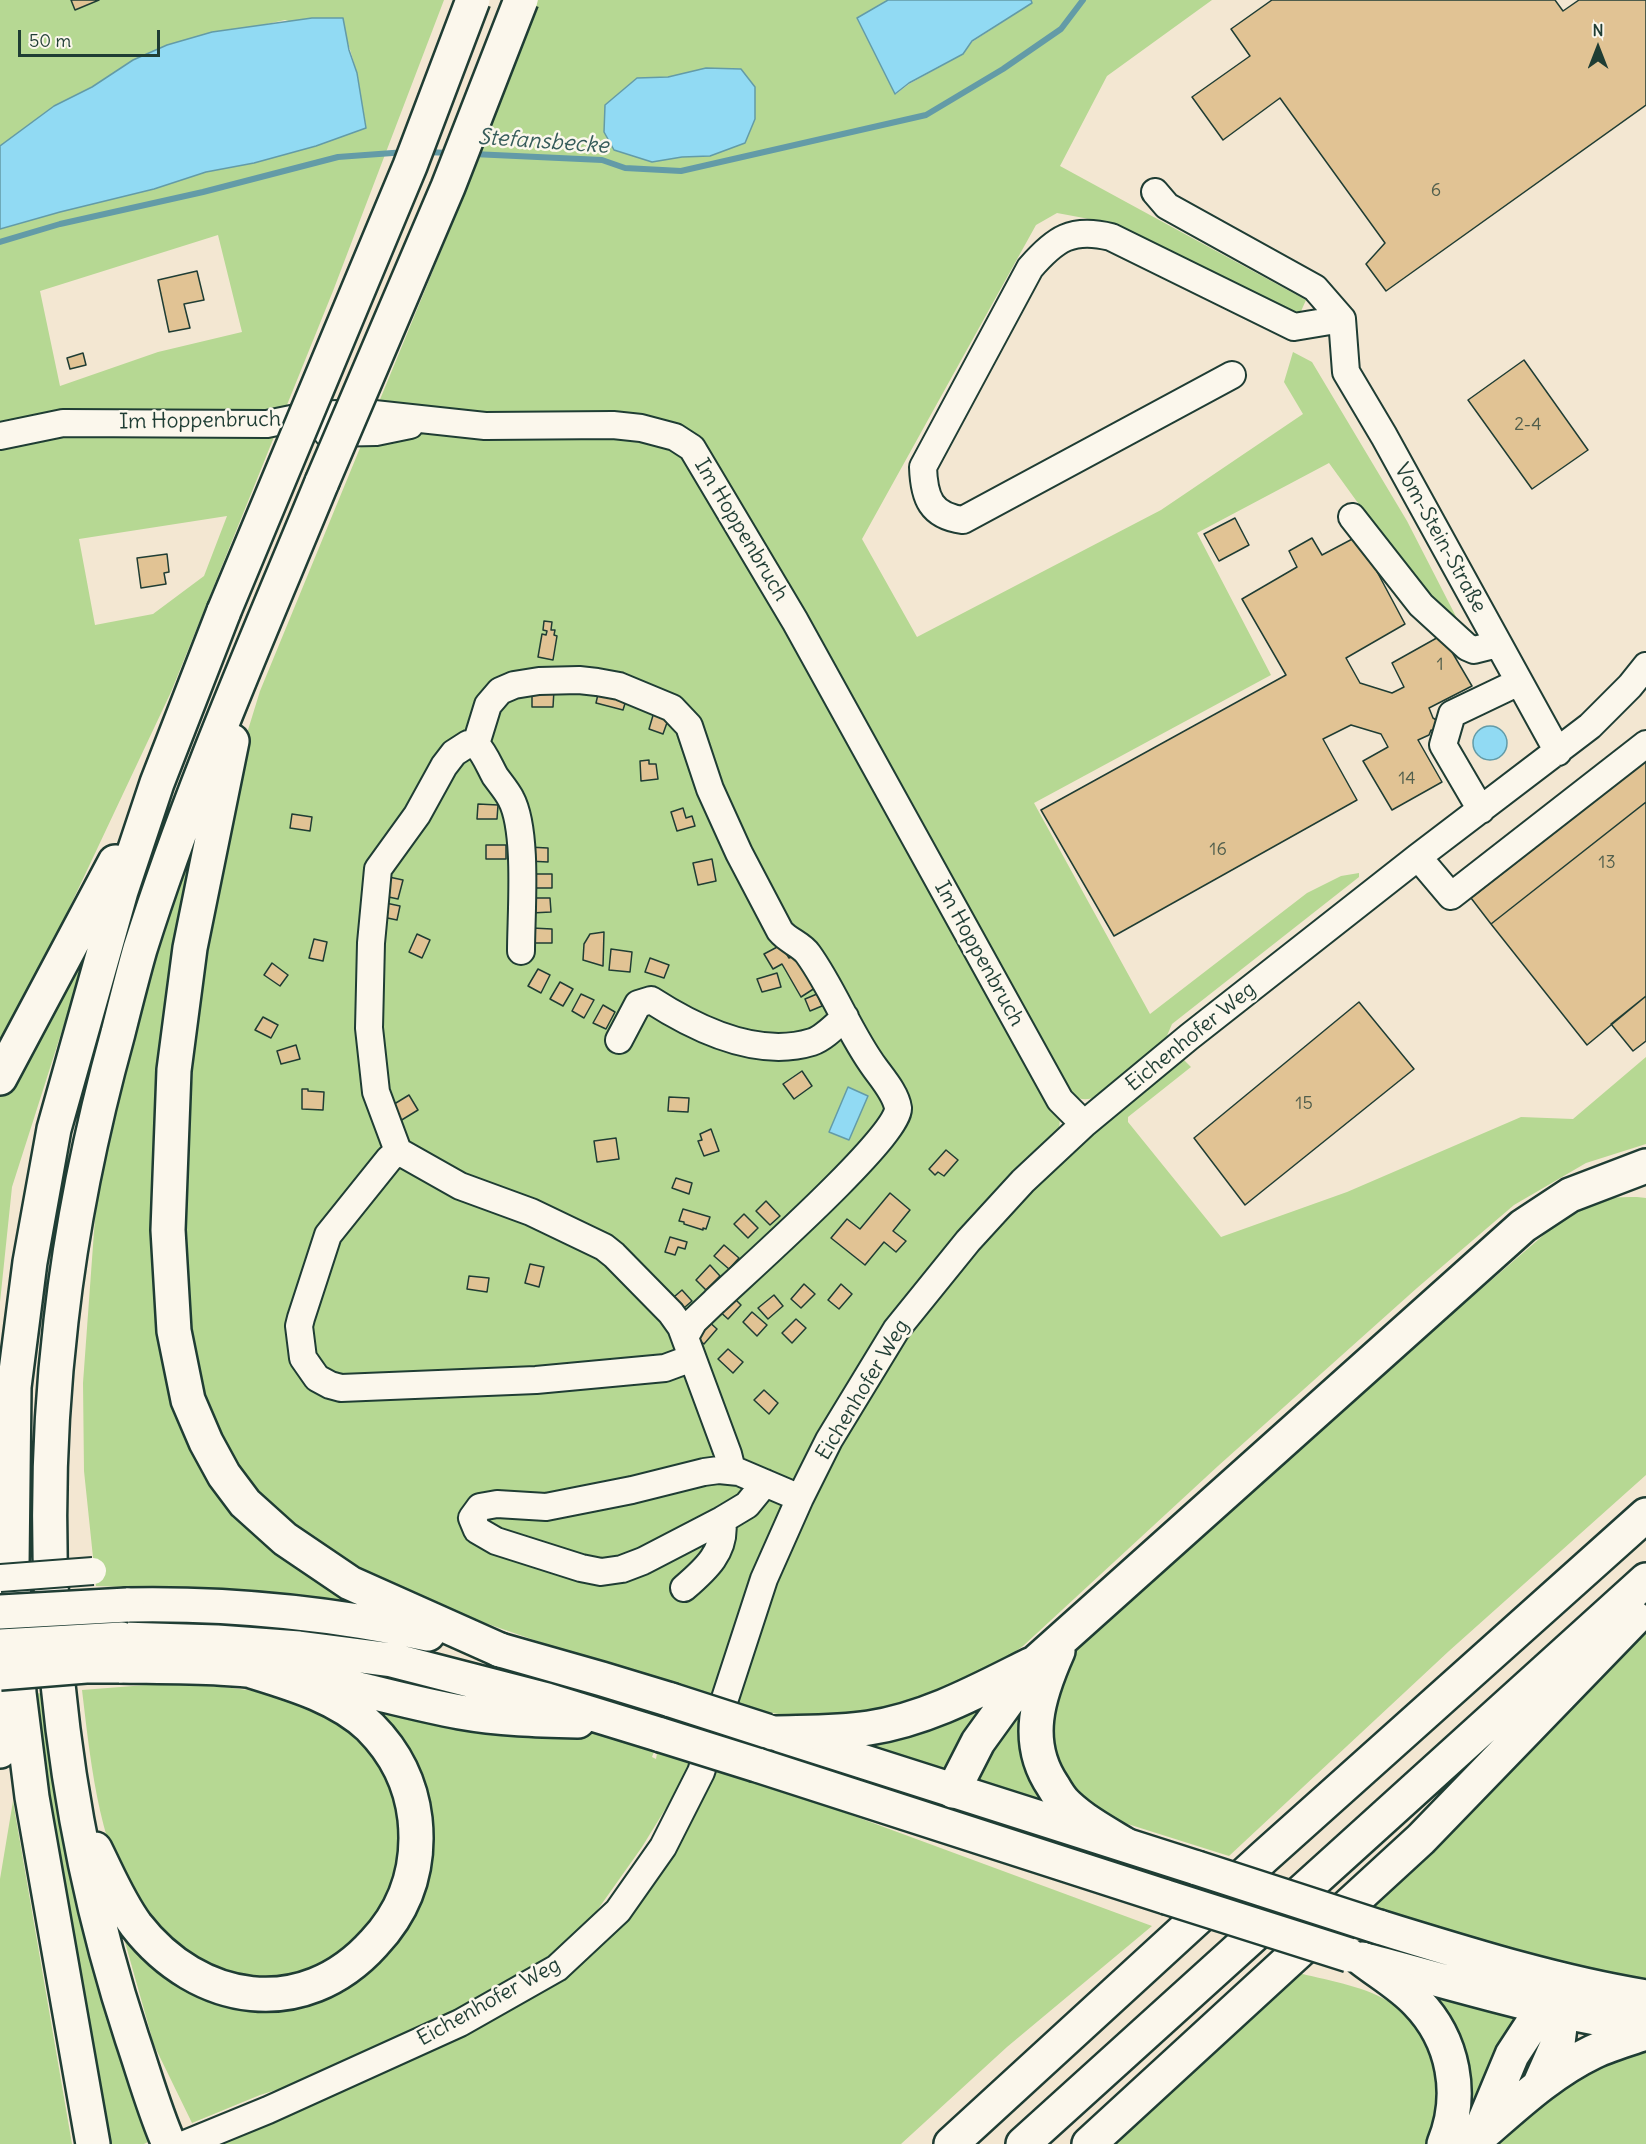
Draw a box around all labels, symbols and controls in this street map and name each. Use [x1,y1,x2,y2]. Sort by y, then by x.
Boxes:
scale bar [21,18,164,56]
north arrow [1568,18,1628,78]
text: N [1592,20,1604,40]
text: 50 m [29,29,71,52]
water label: Stefansbecke [477,124,609,160]
house number: 6 [1431,180,1441,202]
street label: Im Hoppenbruch [119,407,281,435]
house number: 2-4 [1514,414,1542,436]
street label: Im Hoppenbruch [689,454,793,606]
street label: Vom-Stein-Straße [1389,459,1491,617]
house number: 1 [1436,654,1444,676]
house number: 14 [1398,768,1416,790]
house number: 16 [1209,839,1227,861]
house number: 13 [1598,852,1616,874]
street label: Im Hoppenbruch [929,877,1029,1031]
street label: Eichenhofer Weg [1121,977,1261,1097]
house number: 15 [1295,1093,1313,1115]
street label: Eichenhofer Weg [811,1315,915,1465]
street label: Eichenhofer Weg [413,1952,565,2052]

